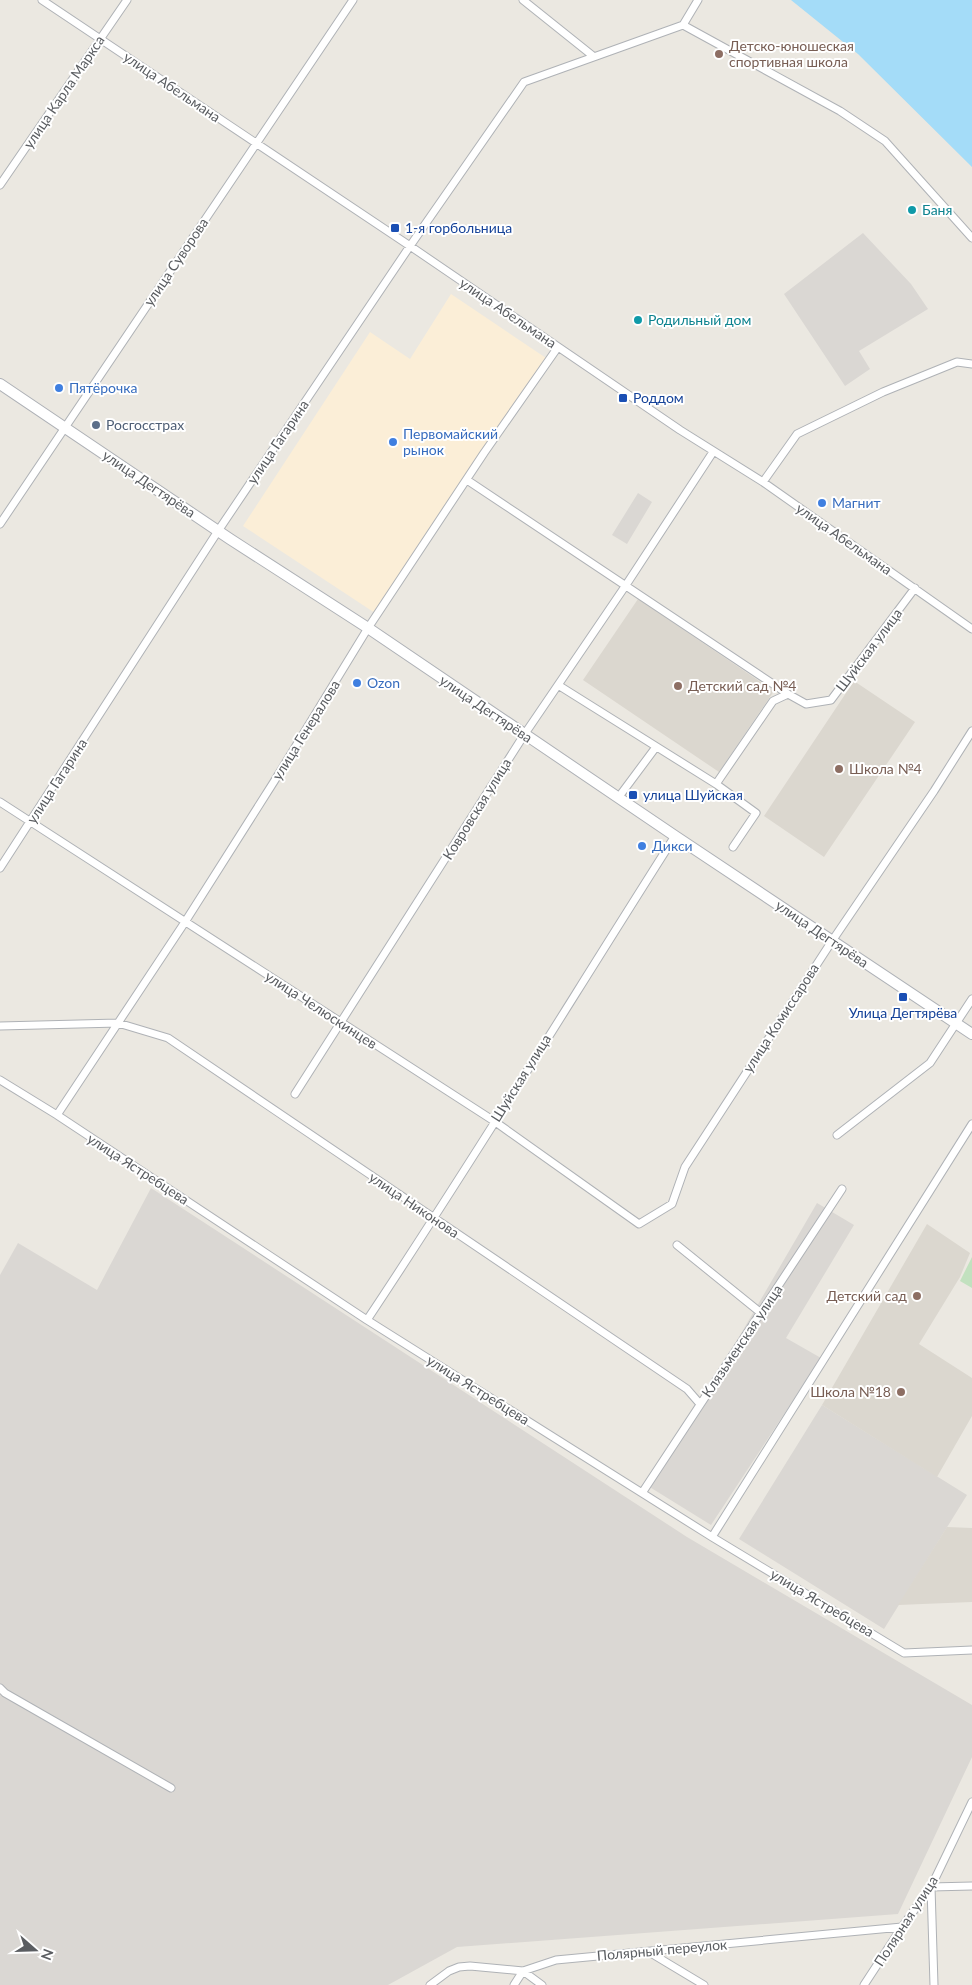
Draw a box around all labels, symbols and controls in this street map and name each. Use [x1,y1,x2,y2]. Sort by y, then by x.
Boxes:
street label: улица Карла Маркса [19,32,108,151]
place label: Детско-юношеская спортивная школа [729,37,854,70]
street label: улица Абельмана [121,48,224,125]
marker: Детско-юношеская спортивная школа [713,48,725,60]
place label: Баня [922,201,952,218]
marker: Баня [906,204,918,216]
street label: улица Суворова [140,214,211,309]
place label: 1-я горбольница [405,219,512,236]
marker: 1-я горбольница [389,222,401,234]
street label: улица Абельмана [457,274,560,351]
place label: Родильный дом [648,311,751,328]
marker: Родильный дом [632,314,644,326]
place label: Пятёрочка [69,379,137,396]
marker: Пятёрочка [53,382,65,394]
place label: Роддом [633,389,684,406]
marker: Роддом [617,392,629,404]
street label: улица Гагарина [243,396,312,487]
place label: Росгосстрах [106,416,184,433]
marker: Росгосстрах [90,419,102,431]
place label: Первомайский рынок [403,425,498,458]
marker: Первомайский рынок [387,436,399,448]
street label: улица Дегтярёва [100,446,199,521]
place label: Магнит [832,494,881,511]
marker: Магнит [816,497,828,509]
street label: улица Абельмана [793,499,896,578]
street label: Шуйская улица [832,605,905,695]
street label: улица Дегтярёва [437,671,536,746]
place label: Ozon [367,674,400,691]
street label: улица Генералова [268,677,343,783]
marker: Ozon [351,677,363,689]
place label: Детский сад №4 [688,677,797,694]
marker: Детский сад №4 [672,680,684,692]
street label: улица Гагарина [23,735,90,826]
street label: Ковровская улица [439,755,515,862]
place label: Школа №4 [849,760,922,777]
marker: Школа №4 [833,763,845,775]
place label: улица Шуйская [643,786,743,803]
marker: улица Шуйская [627,789,639,801]
place label: Дикси [652,837,693,854]
marker: Дикси [636,840,648,852]
street label: улица Дегтярёва [773,896,872,971]
street label: улица Комиссарова [739,960,822,1075]
street label: улица Челюскинцев [262,967,380,1052]
marker: Улица Дегтярёва [897,991,909,1003]
place label: Улица Дегтярёва [849,1004,957,1021]
street label: Шуйская улица [487,1031,554,1125]
street label: улица Ястребцева [84,1129,192,1208]
street label: улица Никонова [366,1168,463,1241]
street label: Клязьменская улица [698,1281,786,1400]
place label: Детский сад [826,1287,907,1304]
marker: Детский сад [911,1290,923,1302]
street label: улица Ястребцева [424,1351,533,1428]
place label: Школа №18 [810,1383,891,1400]
marker: Школа №18 [895,1386,907,1398]
street label: улица Ястребцева [767,1565,877,1640]
street label: Полярная улица [870,1872,941,1969]
north arrow [10,1925,60,1975]
street label: Полярный переулок [596,1935,729,1964]
text: N [38,1947,58,1963]

